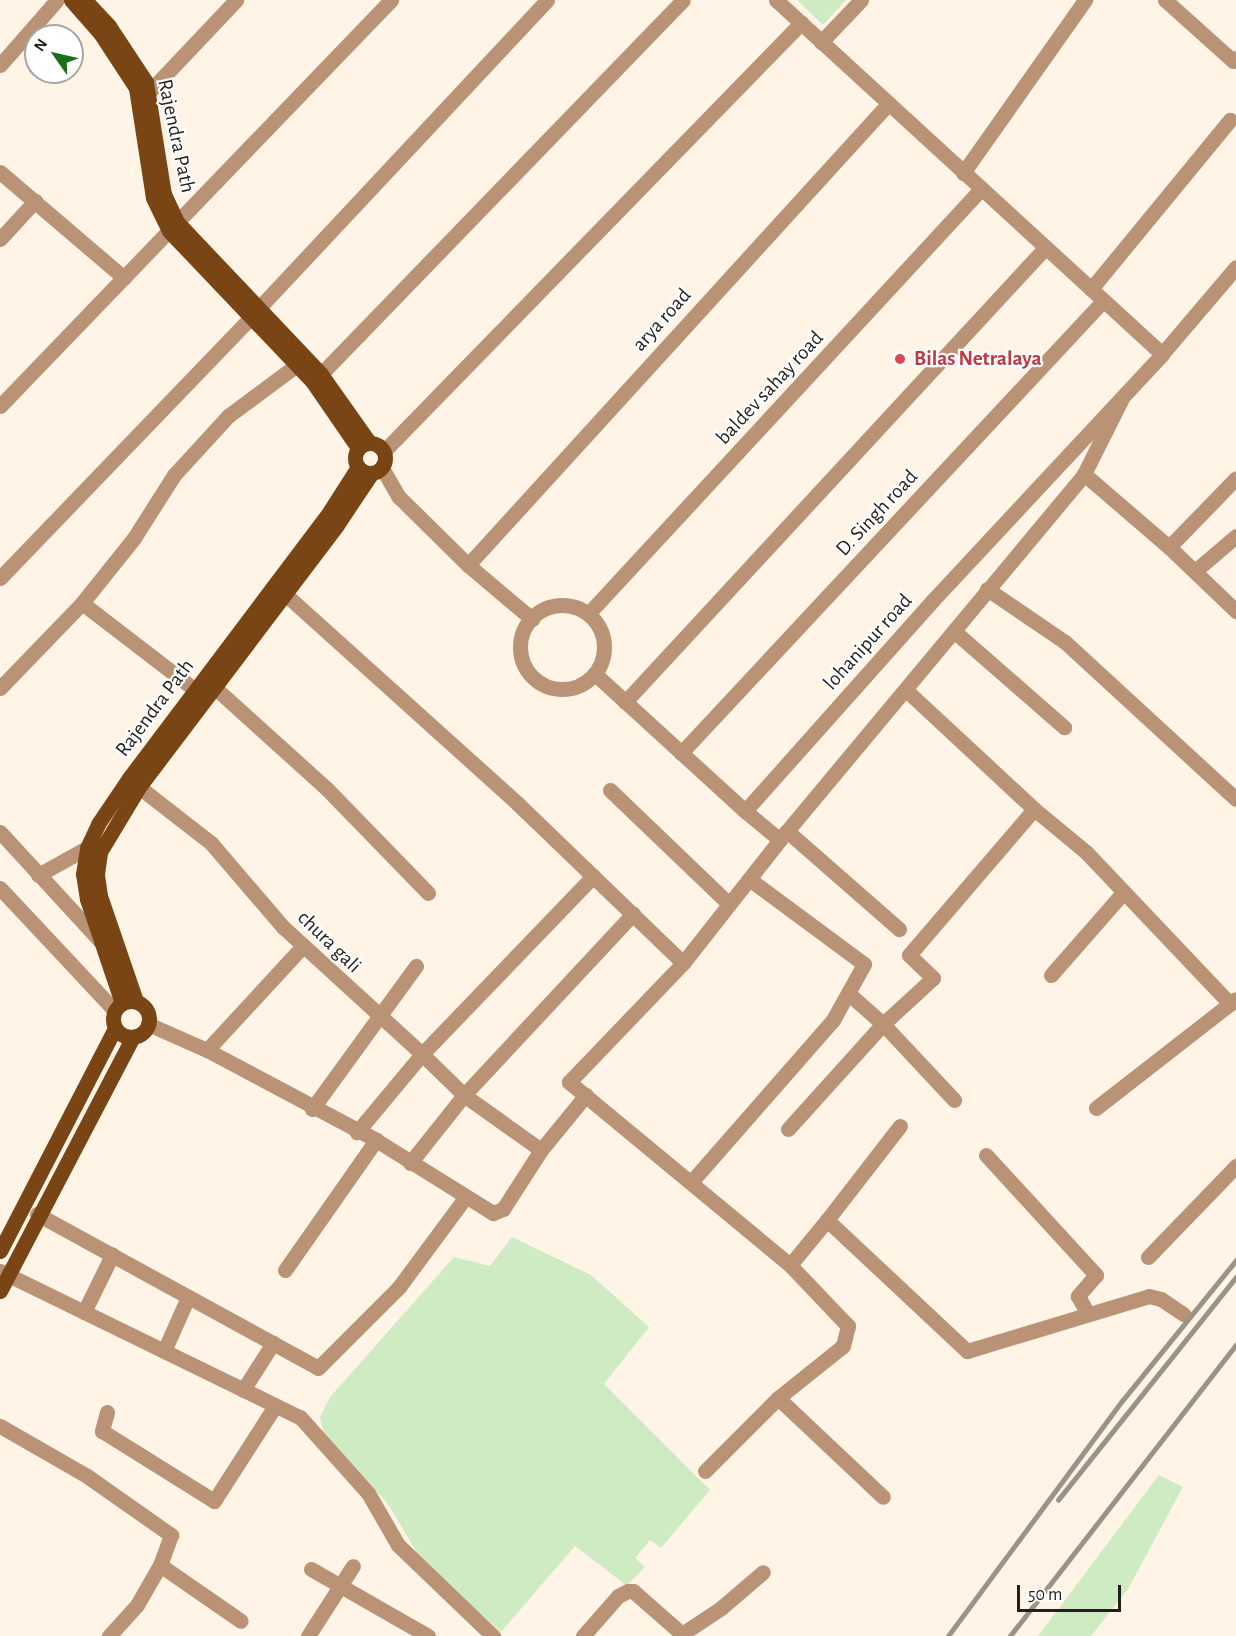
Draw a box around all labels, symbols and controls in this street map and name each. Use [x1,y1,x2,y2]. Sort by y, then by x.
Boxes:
north arrow [24,24,84,84]
text: N [31,36,50,54]
street label: Rajendra Path [152,77,200,195]
street label: arya road [627,283,697,357]
street label: baldev sahay road [711,326,829,450]
place label: Bilas Netralaya [914,346,1042,372]
marker: Bilas Netralaya [891,350,909,368]
street label: D. Singh road [831,465,923,561]
street label: lohanipur road [818,589,918,695]
street label: Rajendra Path [110,654,200,762]
street label: chura gali [292,905,366,979]
scale bar [1020,1573,1124,1611]
text: 50 m [1028,1586,1062,1604]

